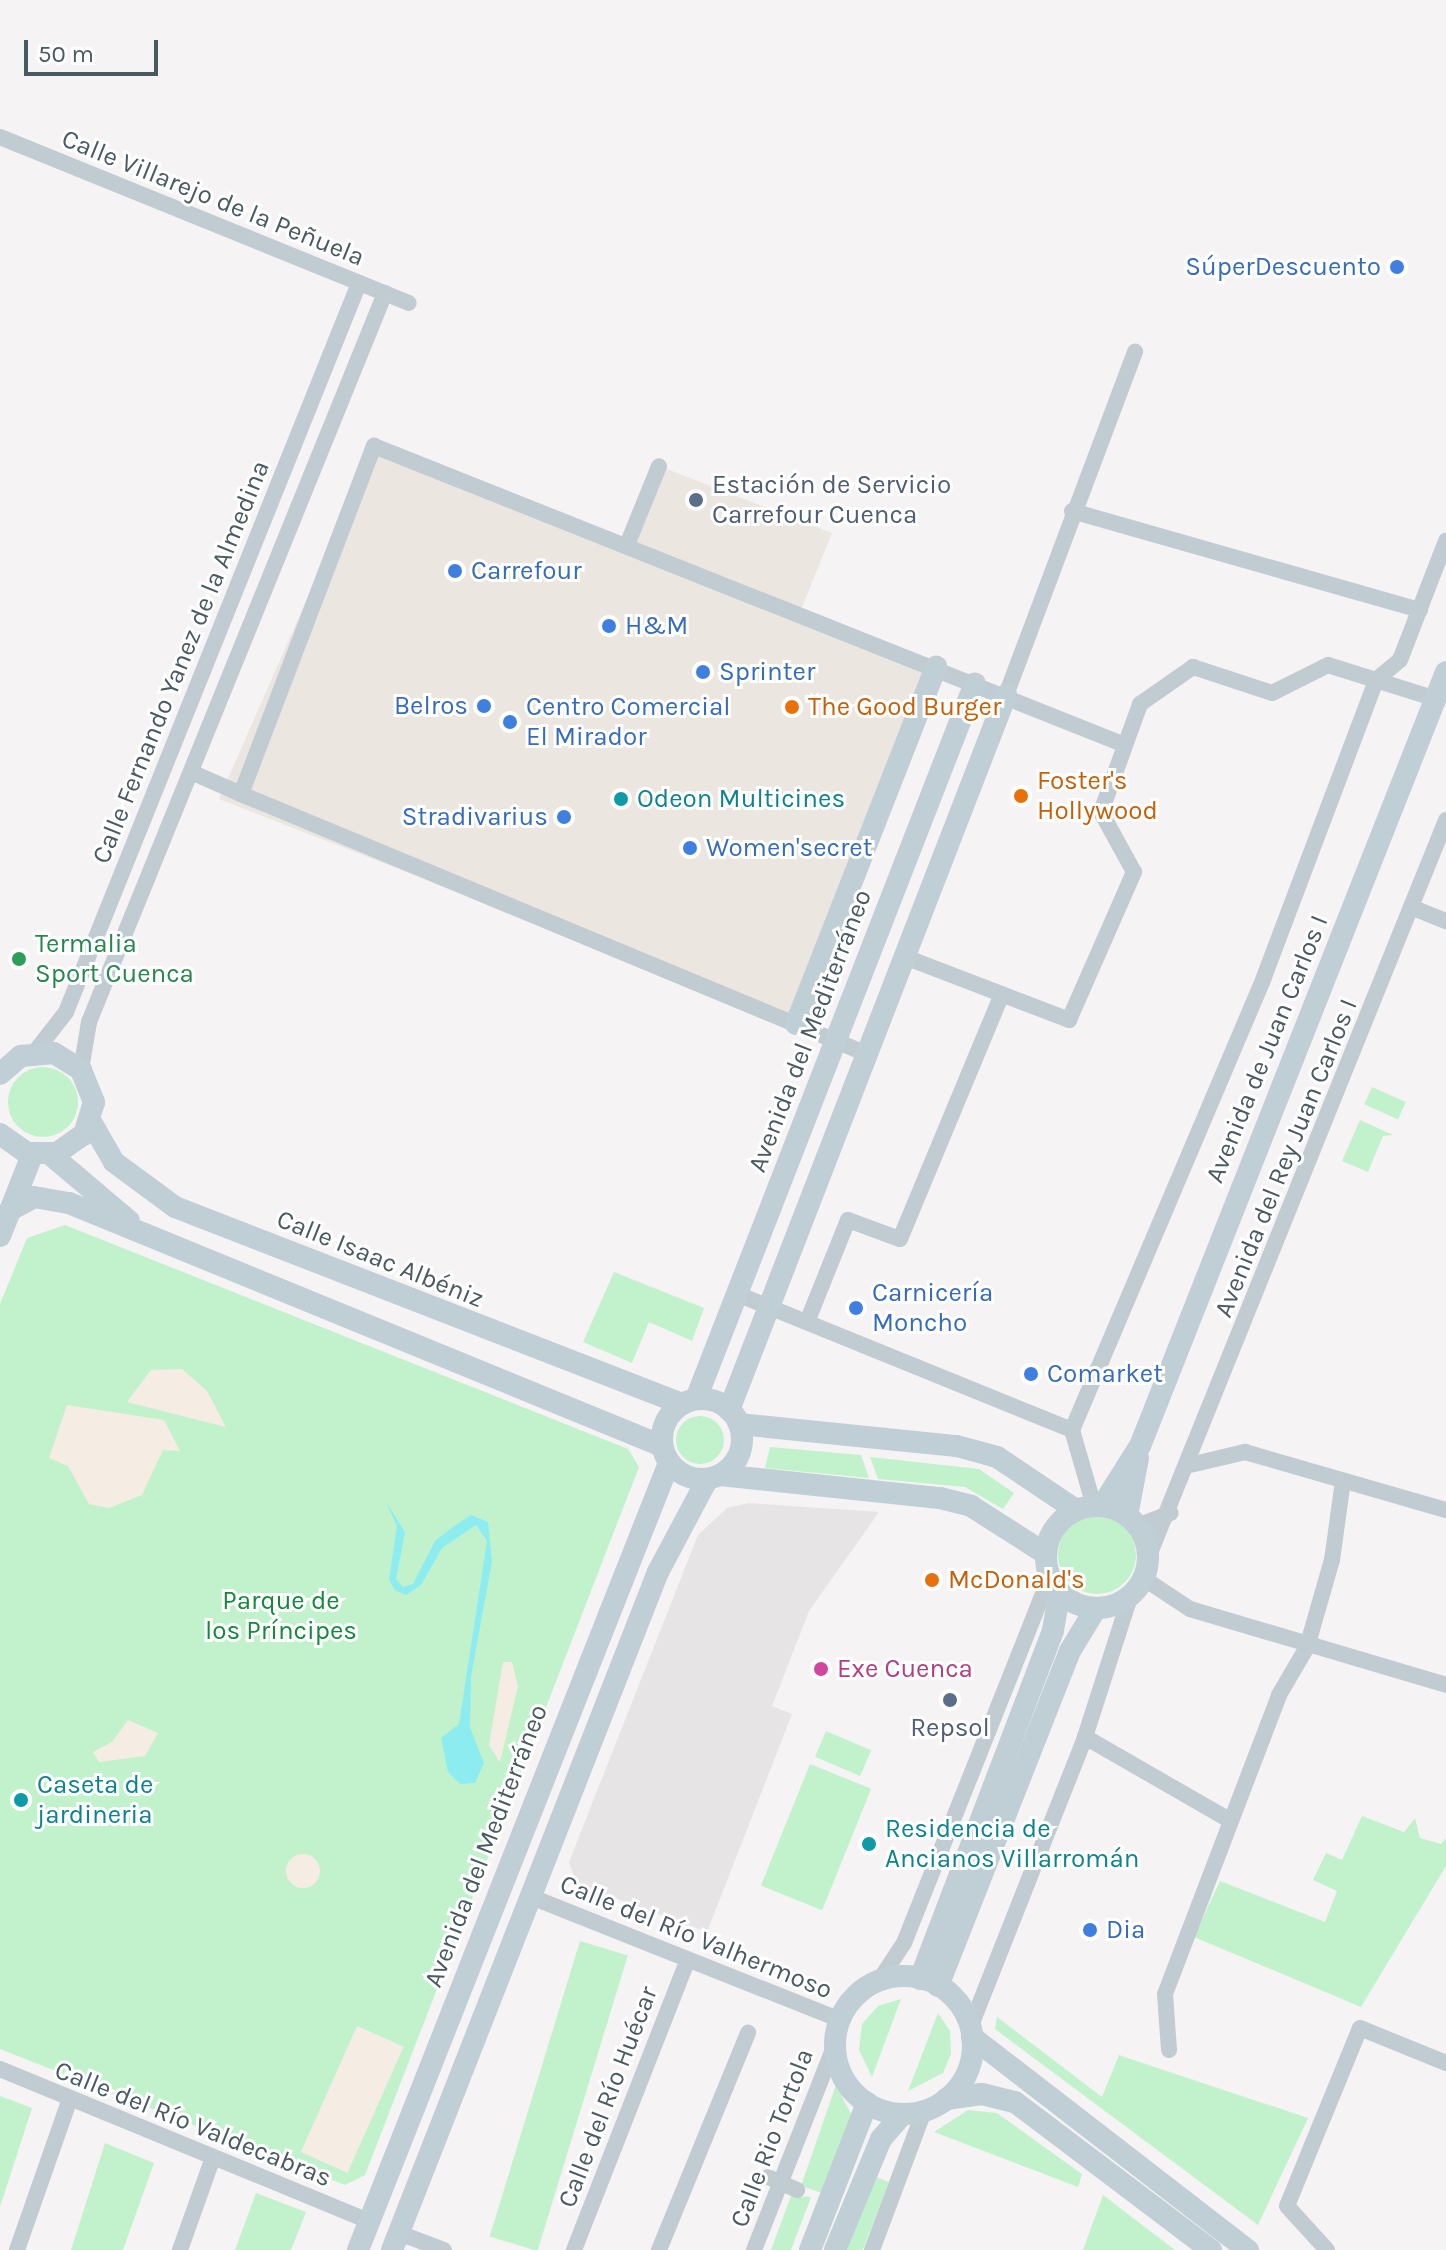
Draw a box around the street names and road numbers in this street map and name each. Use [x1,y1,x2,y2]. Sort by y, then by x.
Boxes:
street label: Calle Villarejo de la Peñuela [57,123,369,273]
street label: Calle Fernando Yanez de la Almedina [86,456,276,868]
street label: Avenida del Mediterráneo [742,885,878,1177]
street label: Avenida de Juan Carlos I [1199,911,1335,1187]
street label: Avenida del Rey Juan Carlos I [1208,994,1364,1322]
street label: Calle Isaac Albéniz [272,1203,488,1315]
street label: Avenida del Mediterráneo [418,1700,554,1992]
street label: Calle del Río Valhermoso [555,1868,837,2006]
street label: Calle del Río Huécar [551,1982,665,2212]
street label: Calle Rio Tortola [724,2044,820,2232]
street label: Calle del Río Valdecabras [50,2054,336,2194]

